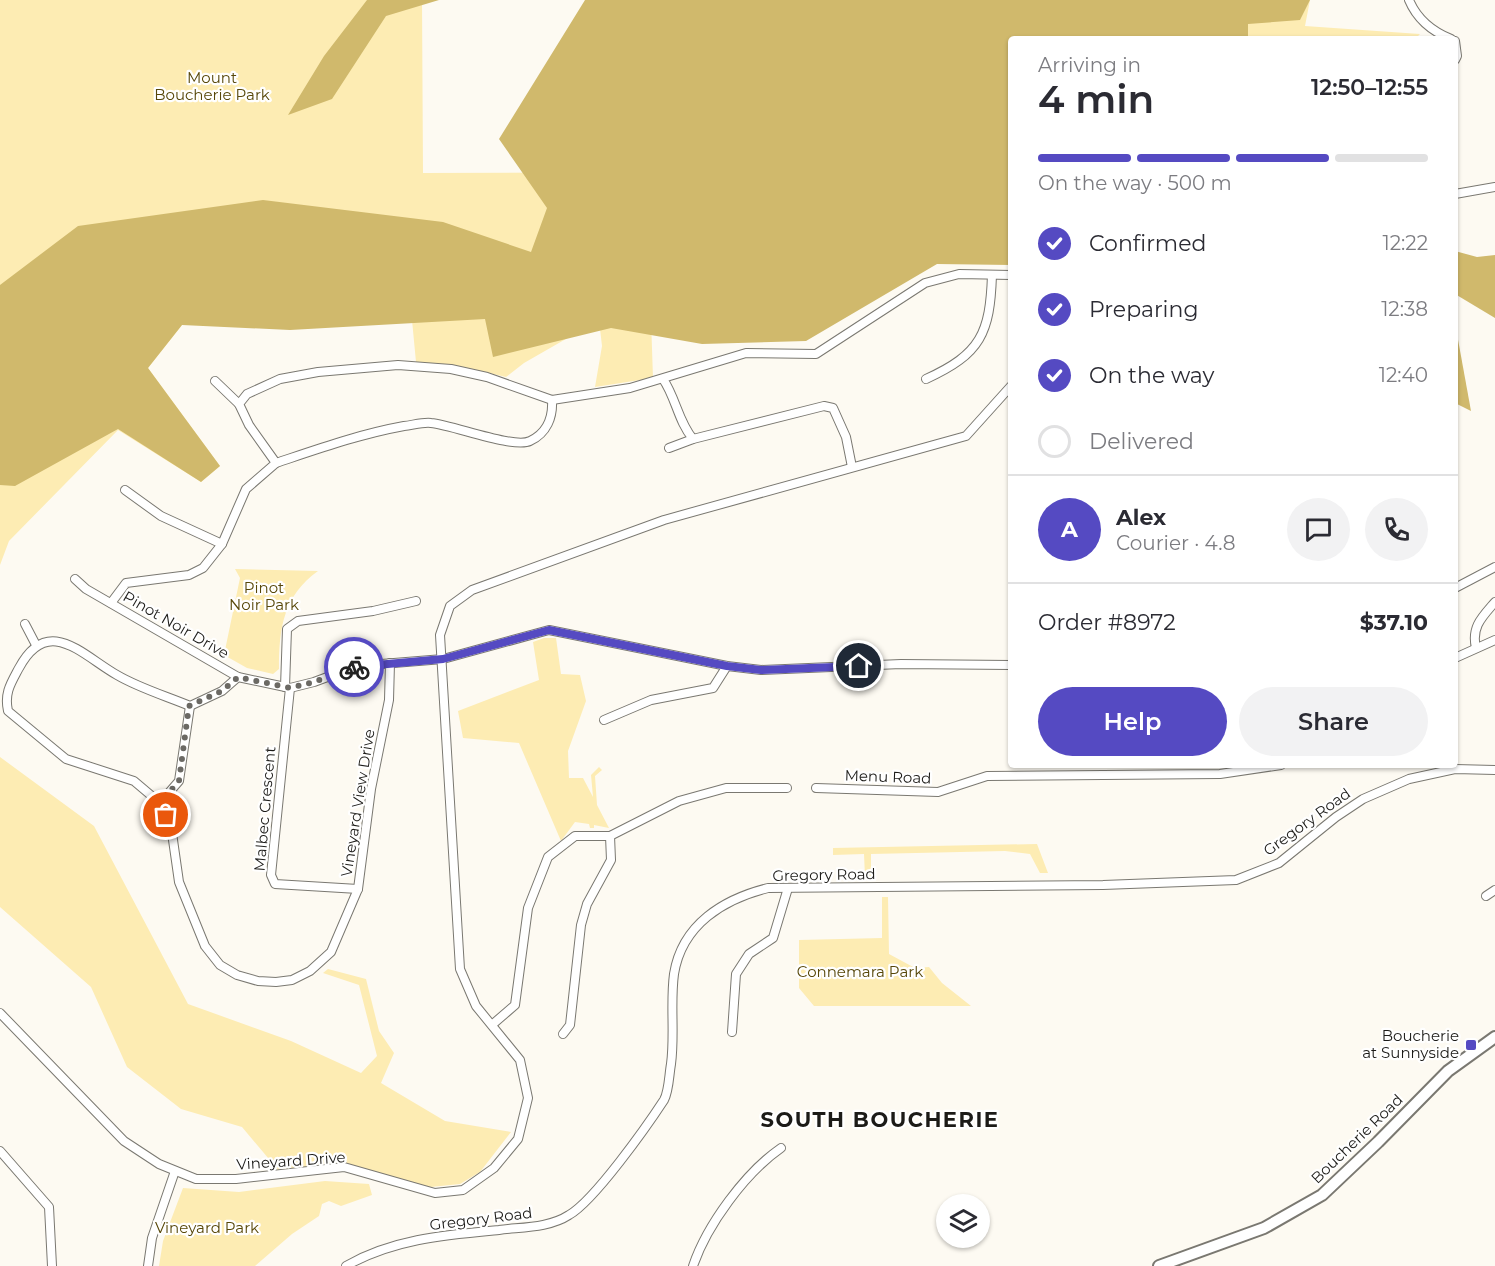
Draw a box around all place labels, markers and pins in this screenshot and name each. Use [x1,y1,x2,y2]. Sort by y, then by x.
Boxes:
pin [833,640,884,691]
pin [140,789,191,840]
place label: Boucherie at Sunnyside [1362,1026,1459,1062]
marker: Boucherie at Sunnyside [1464,1038,1478,1052]

